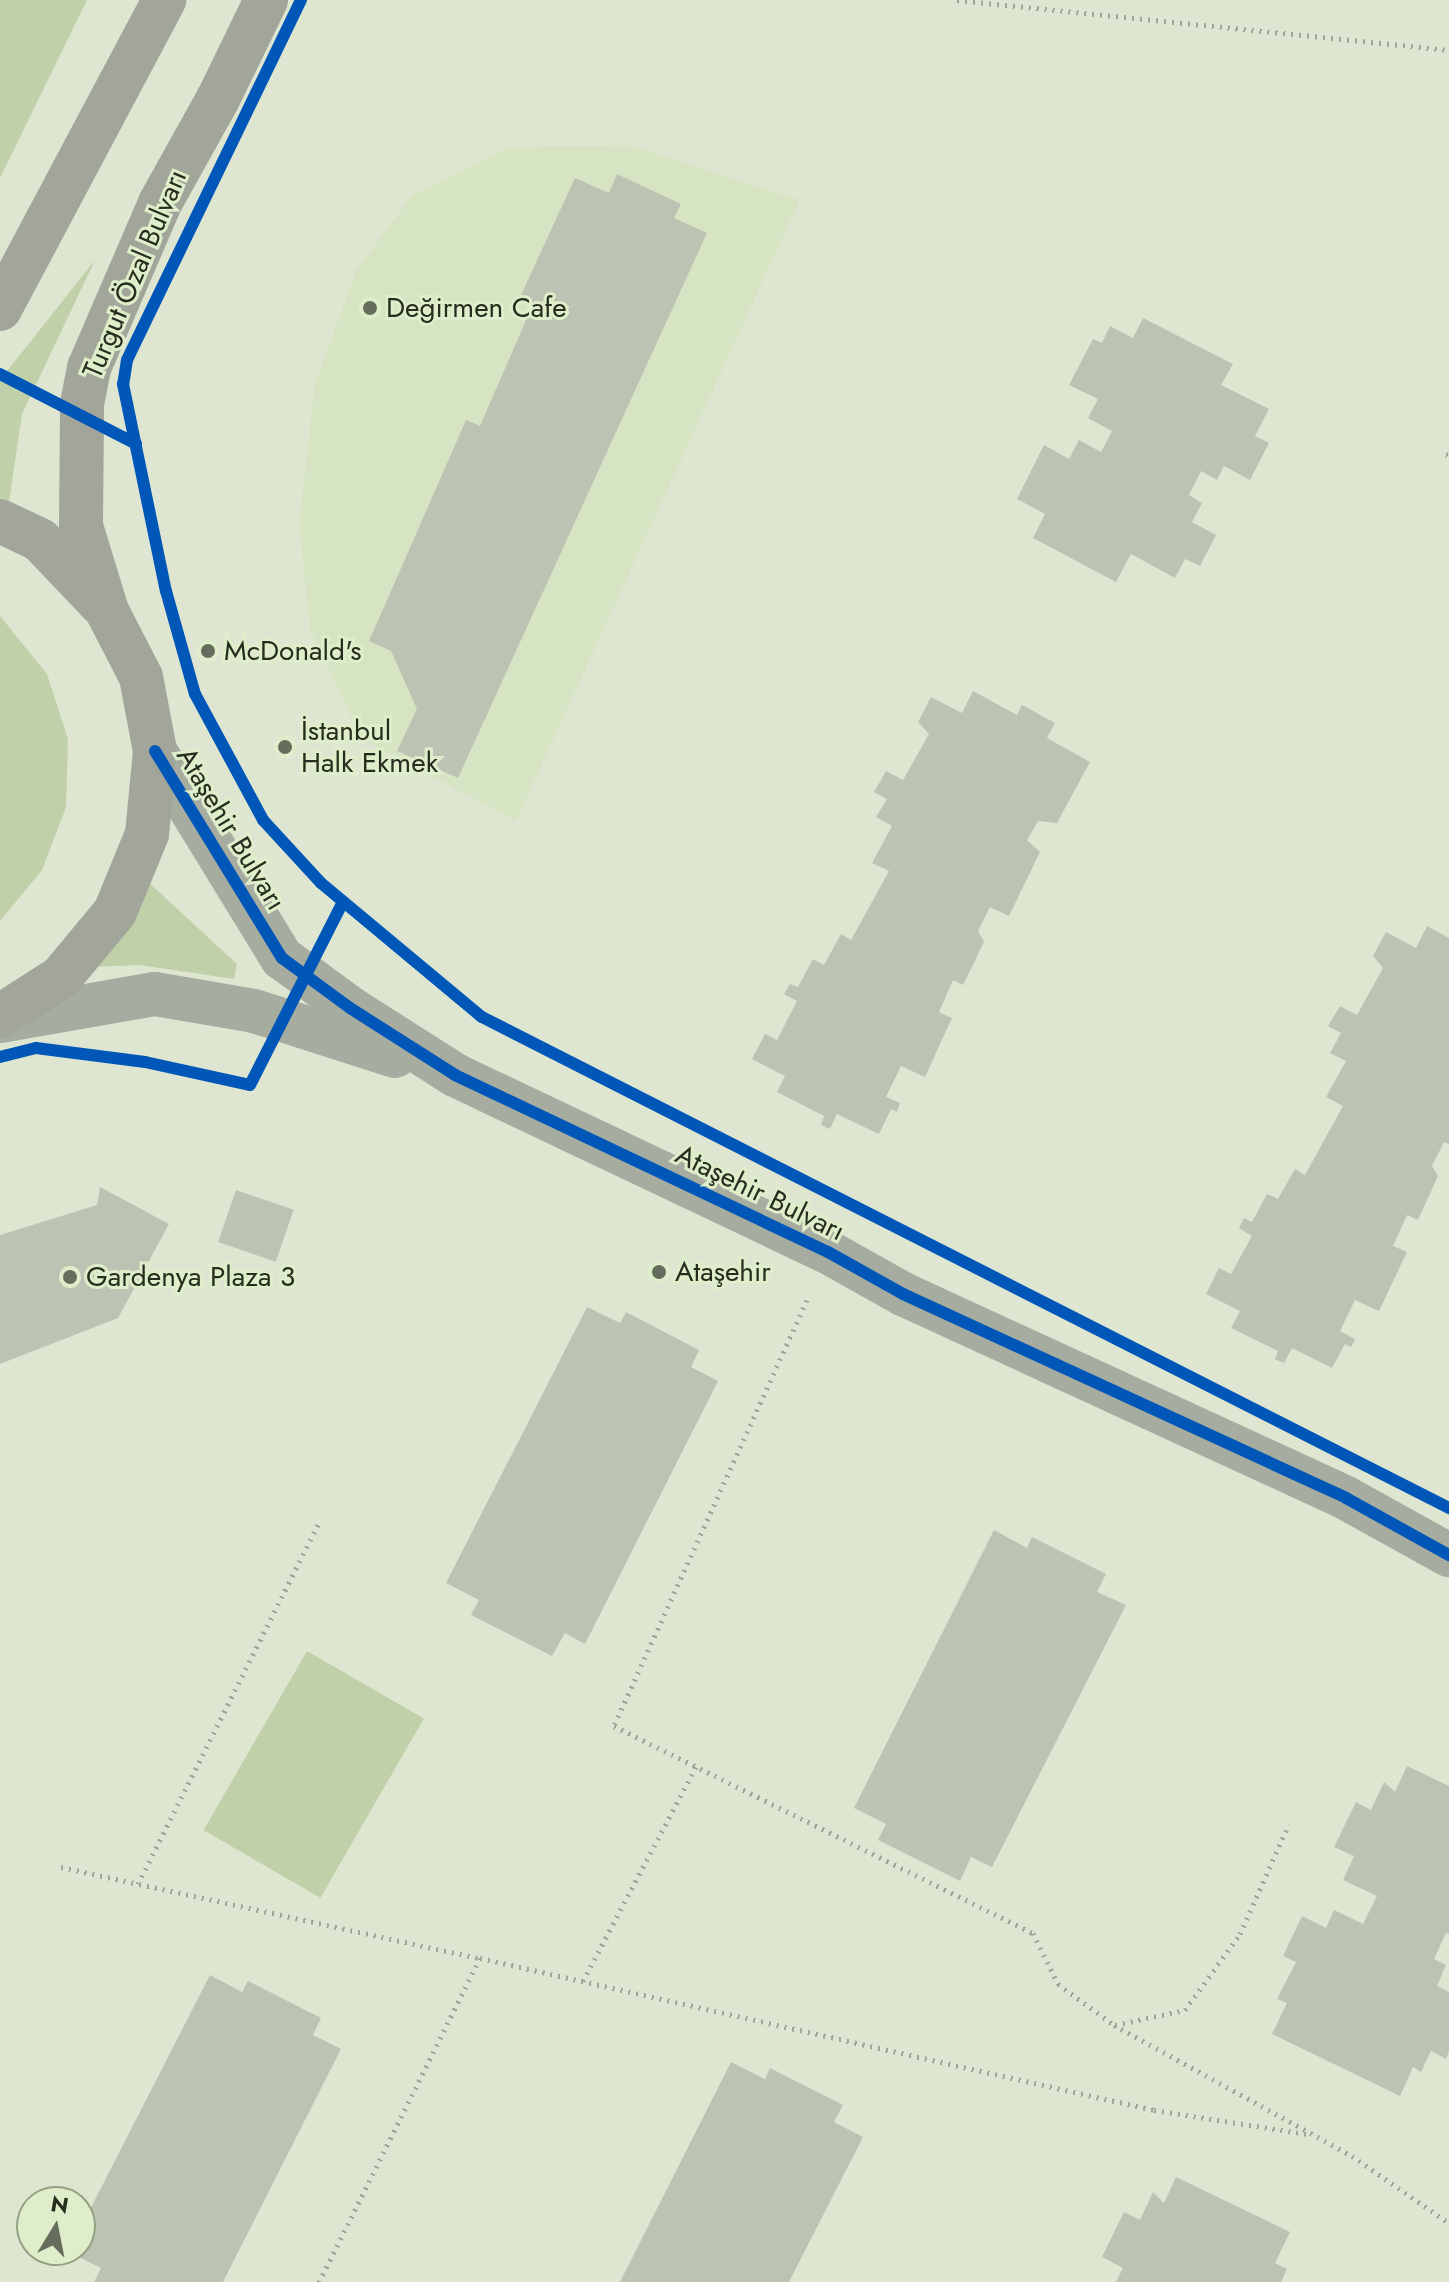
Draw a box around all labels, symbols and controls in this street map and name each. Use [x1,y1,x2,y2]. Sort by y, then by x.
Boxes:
street label: Turgut Özal Bulvarı [76,165,194,383]
place label: Değirmen Cafe [386,291,567,325]
marker: Değirmen Cafe [361,299,379,317]
place label: McDonald's [224,634,361,668]
marker: McDonald's [199,642,217,660]
place label: İstanbul Halk Ekmek [301,714,438,780]
marker: İstanbul Halk Ekmek [276,738,294,756]
street label: Ataşehir Bulvarı [169,742,293,916]
street label: Ataşehir Bulvarı [670,1138,850,1248]
place label: Ataşehir [675,1255,771,1289]
place label: Gardenya Plaza 3 [86,1260,295,1294]
marker: Ataşehir [650,1263,668,1281]
marker: Gardenya Plaza 3 [61,1268,79,1286]
north arrow [16,2186,96,2266]
text: N [48,2187,71,2222]

